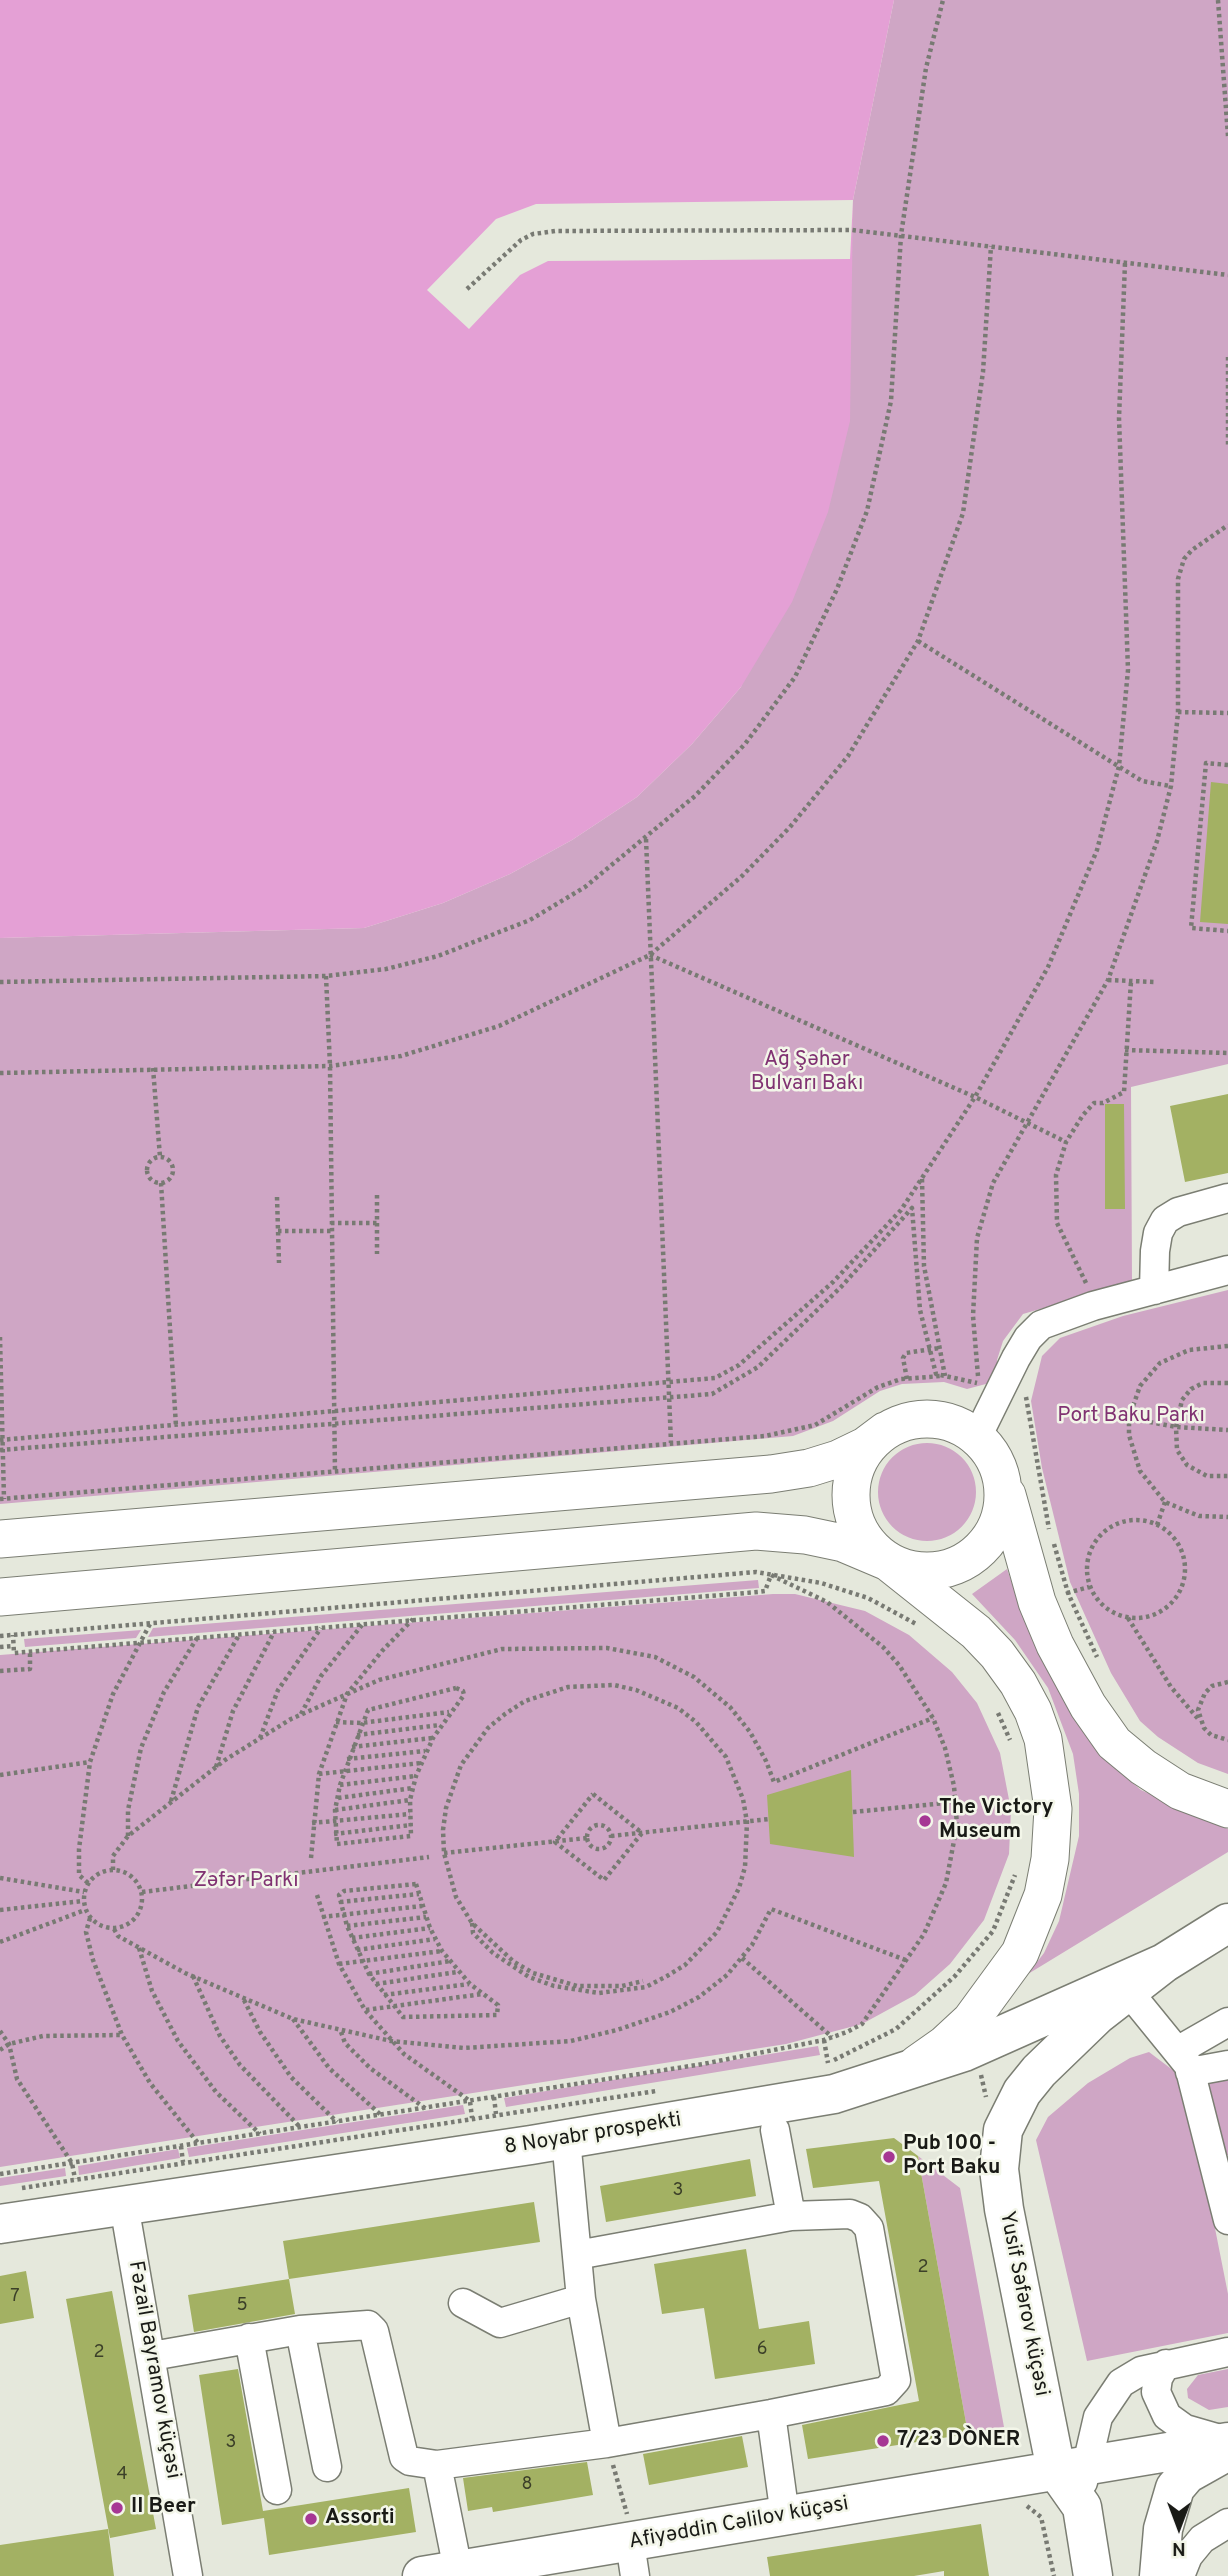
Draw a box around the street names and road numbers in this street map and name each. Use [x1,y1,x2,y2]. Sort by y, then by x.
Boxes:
street label: 8 Noyabr prospekti [503,2109,683,2161]
street label: Yusif Səfərov küçəsi [993,2209,1053,2399]
street label: Fəzail Bayramov küçəsi [121,2259,185,2481]
street label: Afiyəddin Cəlilov küçəsi [627,2492,851,2556]

